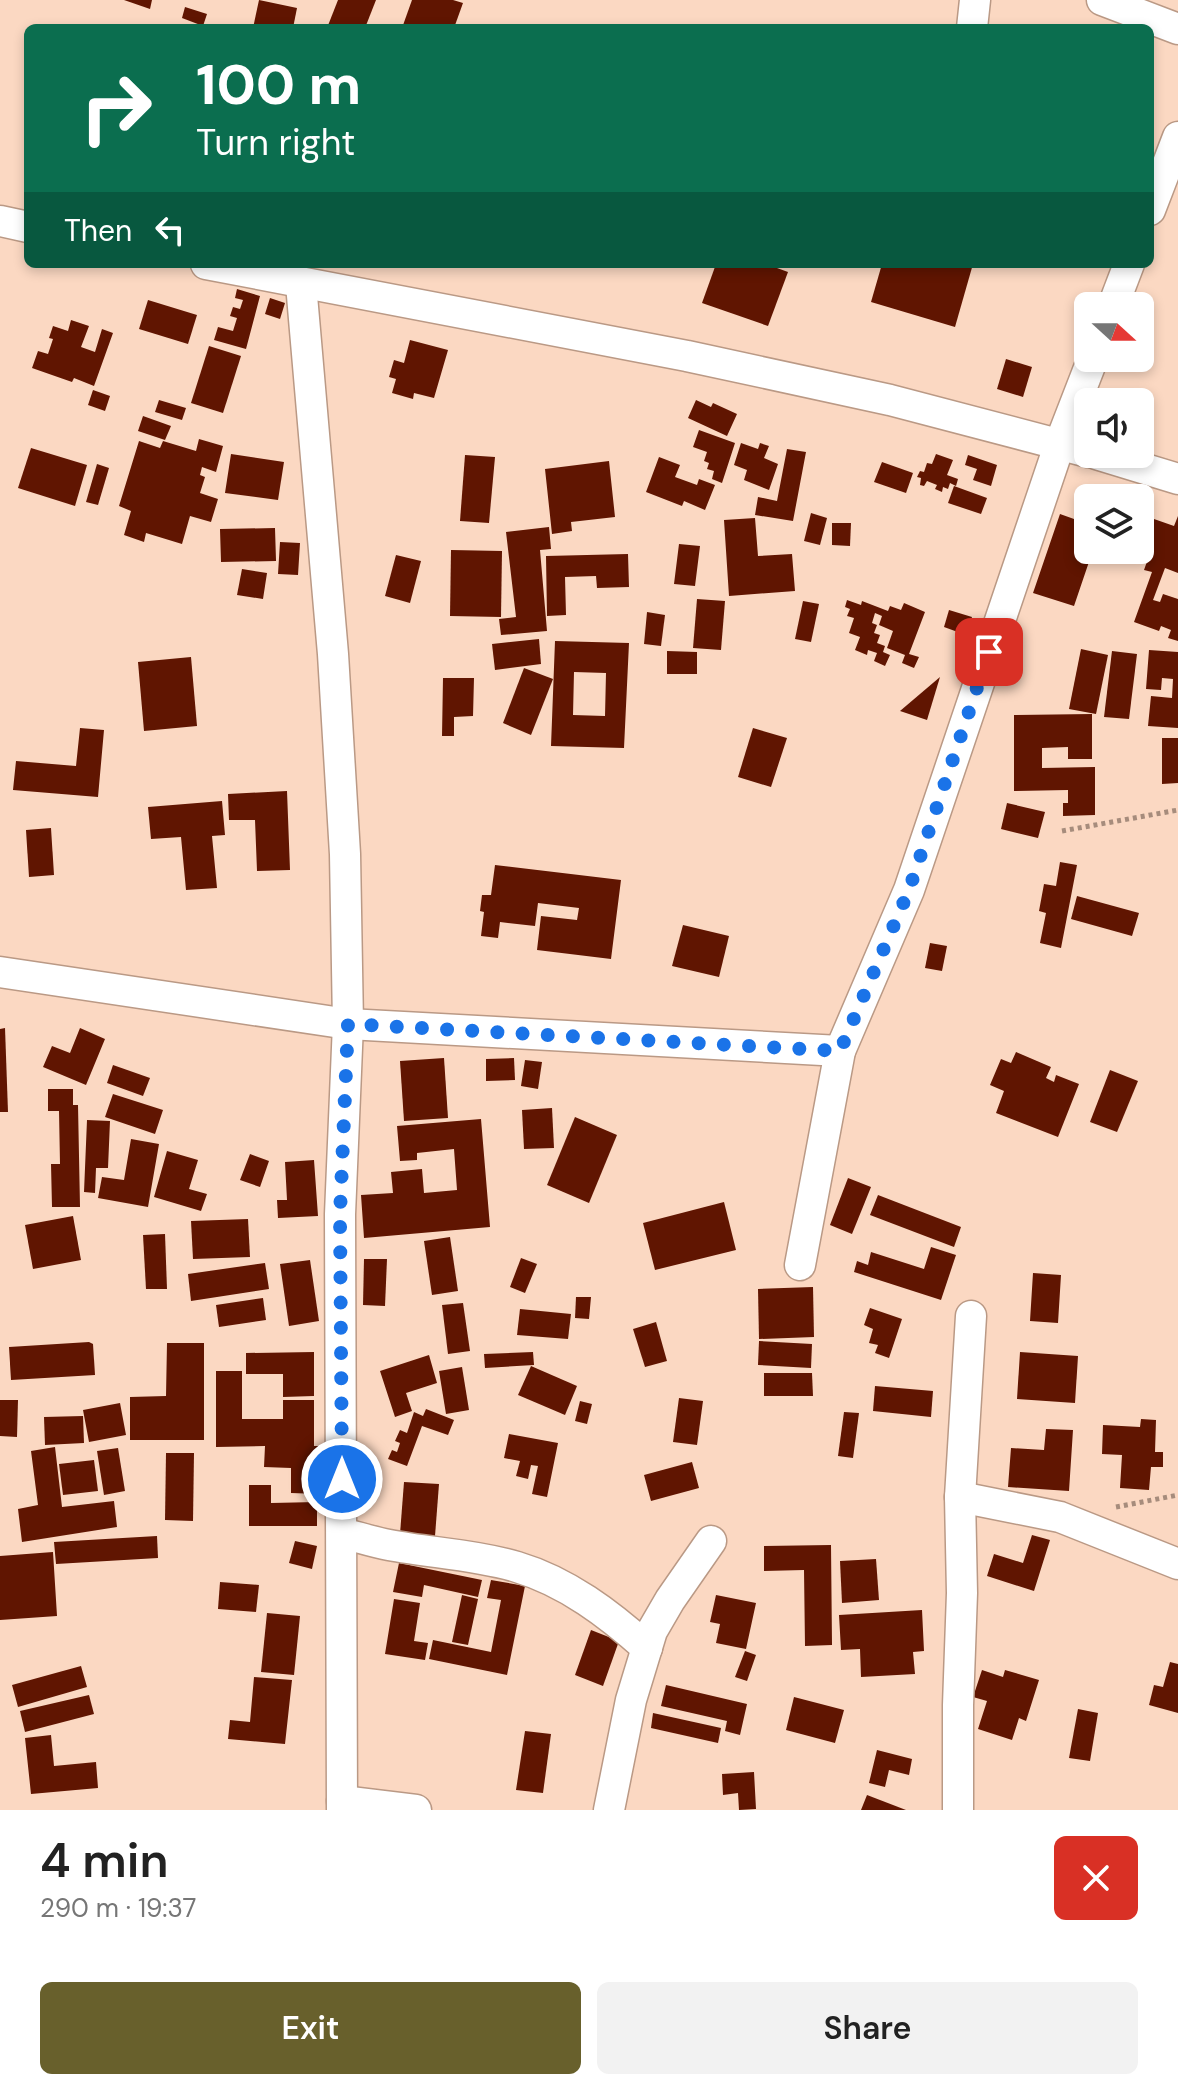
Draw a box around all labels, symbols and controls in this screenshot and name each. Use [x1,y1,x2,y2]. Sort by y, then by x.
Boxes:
text: 100 m [196,48,361,121]
icon: right [64,56,168,160]
text: Turn right [196,119,355,166]
icon: left [148,208,192,252]
text: Then [64,211,132,250]
north arrow [1074,292,1154,372]
map controls [1074,292,1154,564]
button: sound [1074,388,1154,468]
button: layers [1074,484,1154,564]
pin [955,618,1023,686]
icon: arrive [967,630,1011,674]
position arrow [300,1437,384,1521]
text: 4 min [40,1829,168,1892]
button: close [1054,1836,1138,1920]
text: 290 m · 19:37 [40,1891,196,1925]
button: Exit [40,1982,581,2074]
button: Share [597,1982,1138,2074]

